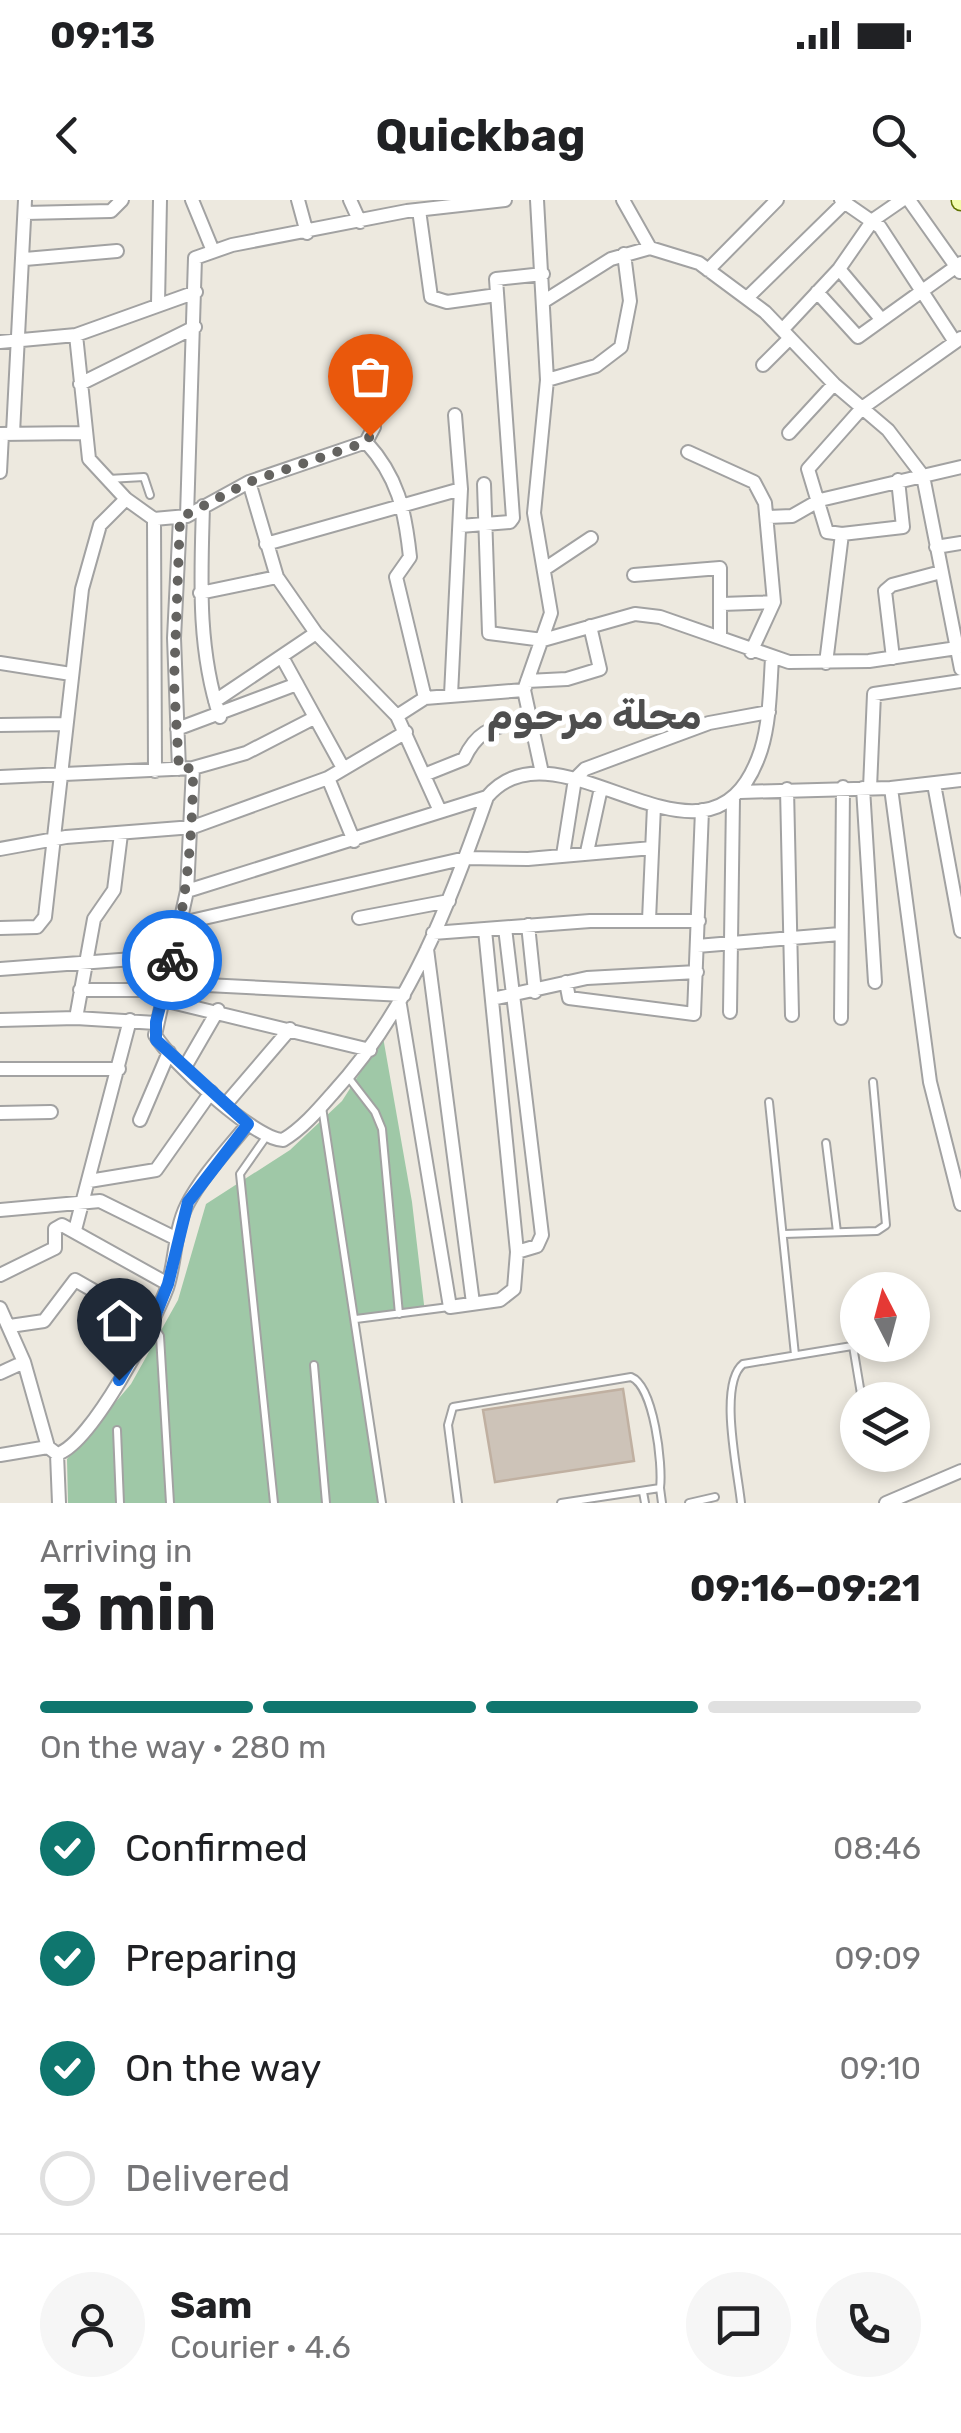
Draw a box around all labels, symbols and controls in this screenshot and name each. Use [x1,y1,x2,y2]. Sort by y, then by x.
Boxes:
text: 09:13 [50,12,155,58]
icon: back [40,108,95,163]
icon: search [866,108,921,163]
text: Quickbag [375,109,586,162]
pin [328,334,413,437]
icon: bag [343,349,398,404]
district label: محلة مرحوم [486,692,702,742]
courier [122,910,222,1010]
icon: bike [145,933,200,988]
north arrow [840,1272,930,1362]
map controls [840,1272,930,1472]
pin [77,1278,162,1381]
icon: home [92,1293,147,1348]
button: layers [840,1382,930,1472]
text: Arriving in [40,1532,192,1570]
text: 09:16–09:21 [690,1565,921,1611]
text: 3 min [40,1569,217,1646]
text: On the way · 280 m [40,1728,327,1766]
icon: check [40,1821,95,1876]
text: Confirmed [125,1825,308,1871]
text: 08:46 [833,1829,921,1867]
icon: check [40,1931,95,1986]
text: Preparing [125,1935,298,1981]
text: 09:09 [834,1939,921,1977]
icon: check [40,2041,95,2096]
text: On the way [125,2045,321,2091]
text: 09:10 [839,2049,921,2087]
text: Delivered [125,2155,290,2201]
button: person [40,2272,145,2377]
button: chat [686,2272,791,2377]
button: phone [816,2272,921,2377]
text: Sam [170,2282,252,2328]
text: Courier · 4.6 [170,2328,351,2366]

